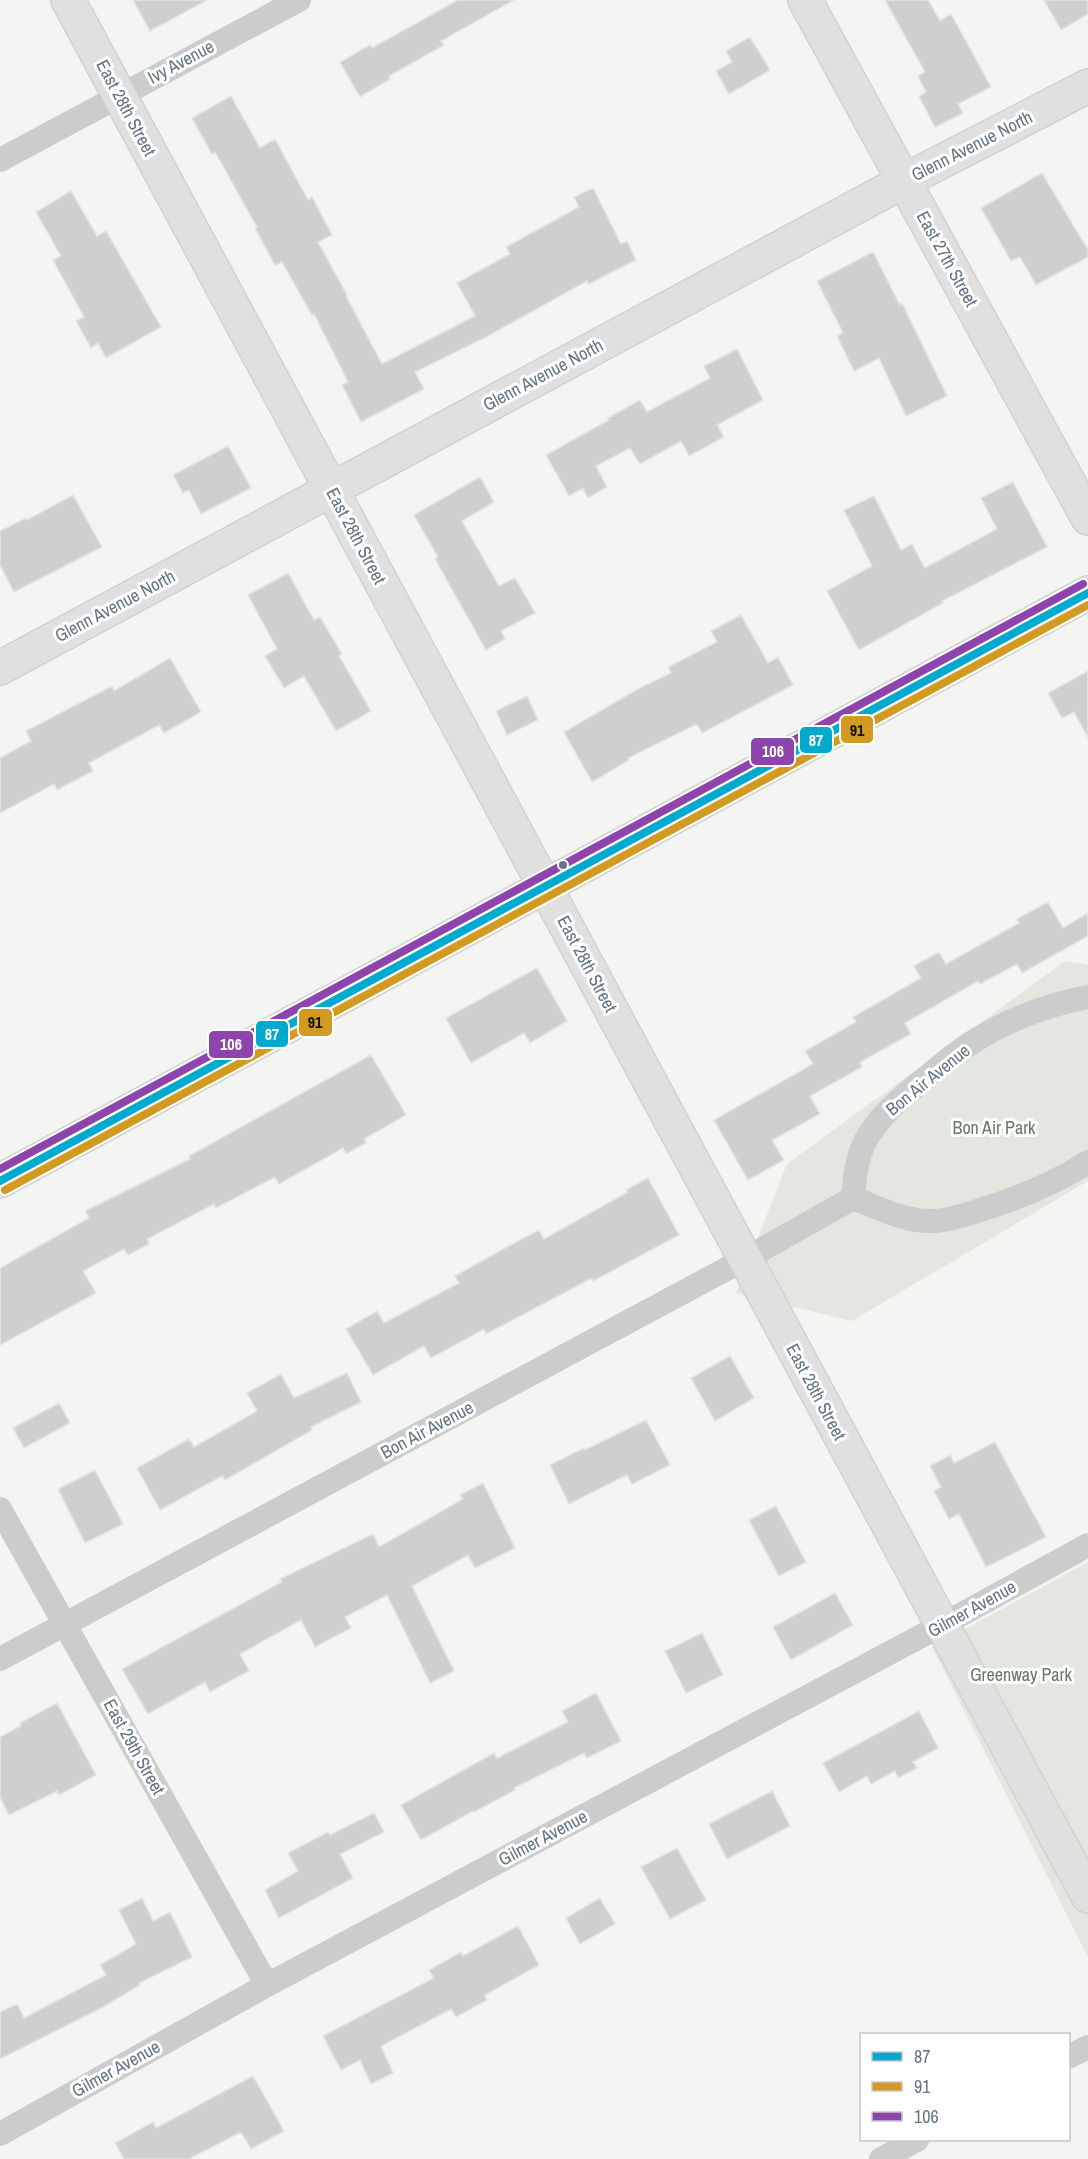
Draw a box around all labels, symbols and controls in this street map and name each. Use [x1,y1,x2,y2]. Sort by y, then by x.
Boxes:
street label: Ivy Avenue [143,34,218,89]
street label: East 28th Street [91,55,162,160]
street label: Glenn Avenue North [907,104,1037,187]
street label: East 27th Street [911,206,984,311]
street label: Glenn Avenue North [478,332,607,417]
street label: East 28th Street [321,483,392,588]
street label: Glenn Avenue North [50,563,179,648]
line badge: 91 [840,715,874,744]
text: 91 [850,719,865,741]
line badge: 87 [799,726,833,754]
text: 87 [809,729,823,751]
line badge: 106 [750,737,795,766]
text: 106 [762,740,784,762]
unlabelled marker [557,859,569,871]
street label: East 28th Street [552,911,623,1016]
line badge: 91 [298,1008,333,1037]
text: 91 [308,1011,323,1033]
line badge: 87 [255,1020,289,1048]
text: 87 [265,1023,279,1045]
line badge: 106 [208,1030,254,1059]
text: 106 [220,1033,242,1055]
street label: Bon Air Avenue [880,1038,975,1121]
park label: Bon Air Park [953,1115,1036,1140]
street label: East 28th Street [781,1339,852,1444]
street label: Bon Air Avenue [376,1395,477,1464]
street label: Gilmer Avenue [923,1574,1020,1643]
park label: Greenway Park [970,1662,1072,1687]
street label: East 29th Street [98,1694,171,1799]
street label: Gilmer Avenue [494,1804,592,1871]
legend [860,2033,1070,2141]
street label: Gilmer Avenue [67,2034,164,2103]
text: 87 [914,2044,930,2069]
text: 91 [914,2074,931,2099]
text: 106 [914,2104,939,2129]

